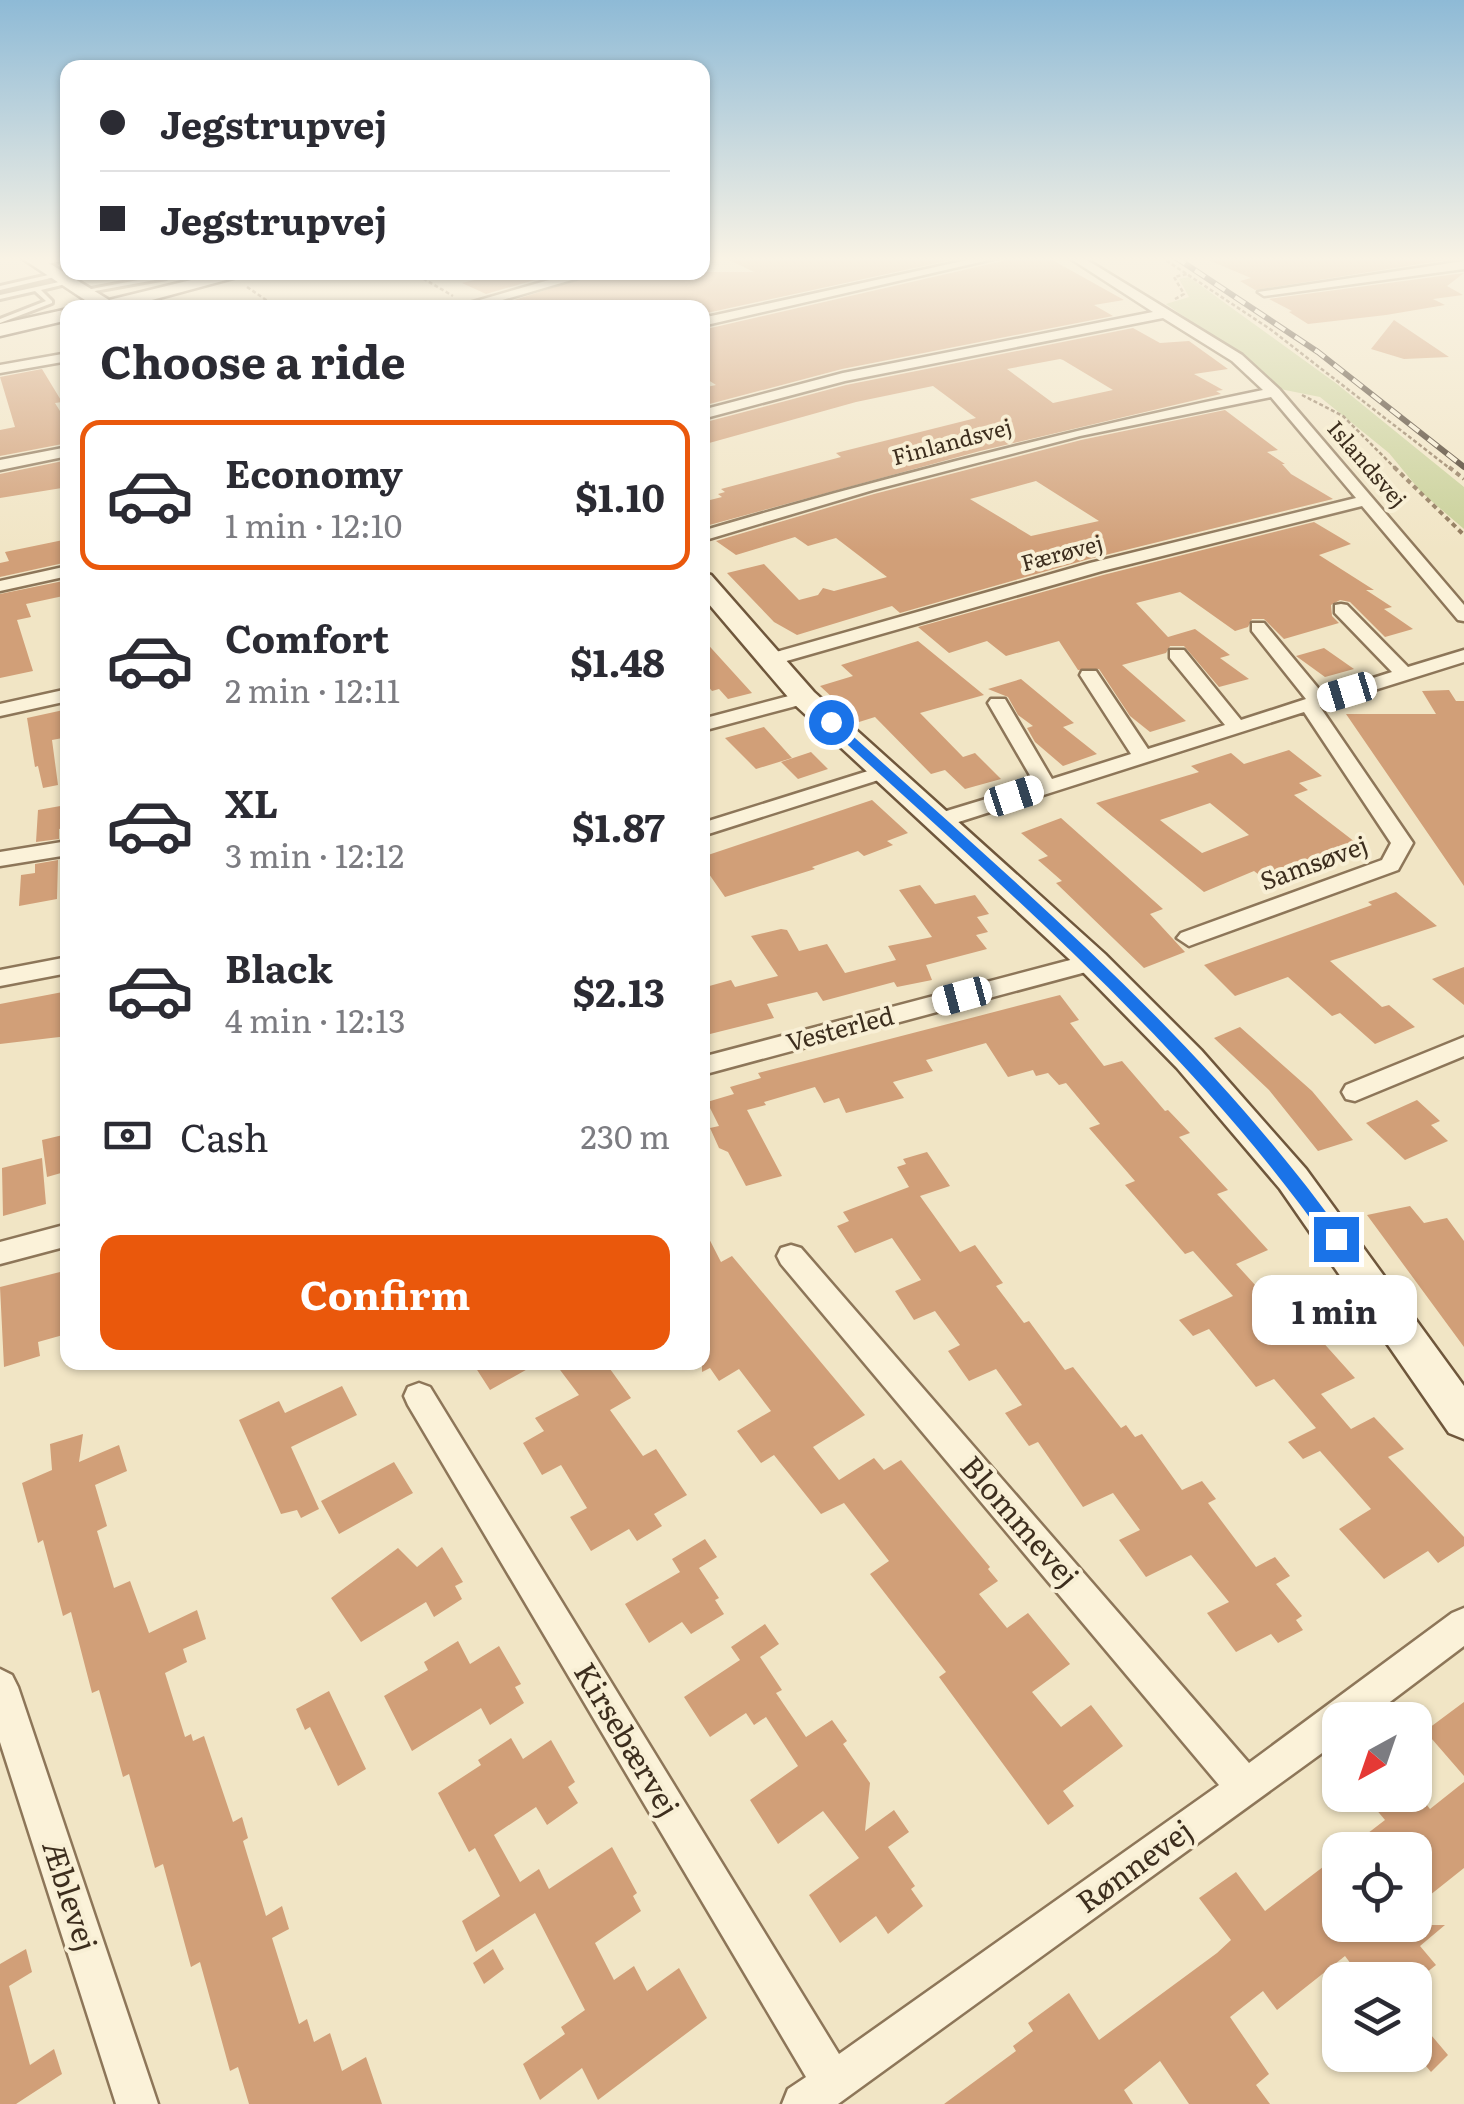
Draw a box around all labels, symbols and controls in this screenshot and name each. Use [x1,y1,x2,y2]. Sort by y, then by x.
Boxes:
text: Jegstrupvej [160,94,387,151]
text: Jegstrupvej [160,190,387,247]
text: Choose a ride [100,326,406,393]
street label: Finlandsvej [888,409,1015,472]
street label: Islandsvej [1321,412,1415,514]
text: Economy [225,443,403,500]
icon: car [105,450,195,540]
text: $1.10 [575,467,665,524]
text: 1 min · 12:10 [225,500,402,548]
street label: Færøvej [1017,525,1106,578]
text: Comfort [225,608,389,665]
icon: car [105,615,195,705]
text: $1.48 [570,632,665,689]
text: 2 min · 12:11 [225,665,400,713]
car [1314,669,1380,715]
route start [809,700,854,745]
car [981,772,1047,820]
text: XL [225,773,278,830]
icon: car [105,780,195,870]
text: $1.87 [572,797,665,854]
street label: Samsøvej [1254,825,1373,898]
text: 3 min · 12:12 [225,830,404,878]
text: Black [225,938,333,995]
icon: car [105,945,195,1035]
text: $2.13 [573,962,665,1019]
car [929,974,995,1018]
text: 4 min · 12:13 [225,995,406,1043]
street label: Vesterled [782,995,898,1060]
text: Cash [180,1107,269,1164]
icon: cash [100,1108,155,1163]
text: 230 m [580,1111,670,1159]
route end [1314,1217,1359,1262]
button: Confirm [100,1235,670,1350]
callout: 1 min [1254,1274,1418,1344]
text: 1 min [1292,1286,1377,1334]
street label: Blommevej [952,1445,1091,1595]
street label: Kirsebærvej [565,1653,692,1824]
north arrow [1322,1702,1432,1812]
map controls [1322,1702,1432,2072]
street label: Rønnevej [1066,1807,1201,1922]
button: locate [1322,1832,1432,1942]
street label: Æblevej [33,1834,110,1956]
button: layers [1322,1962,1432,2072]

